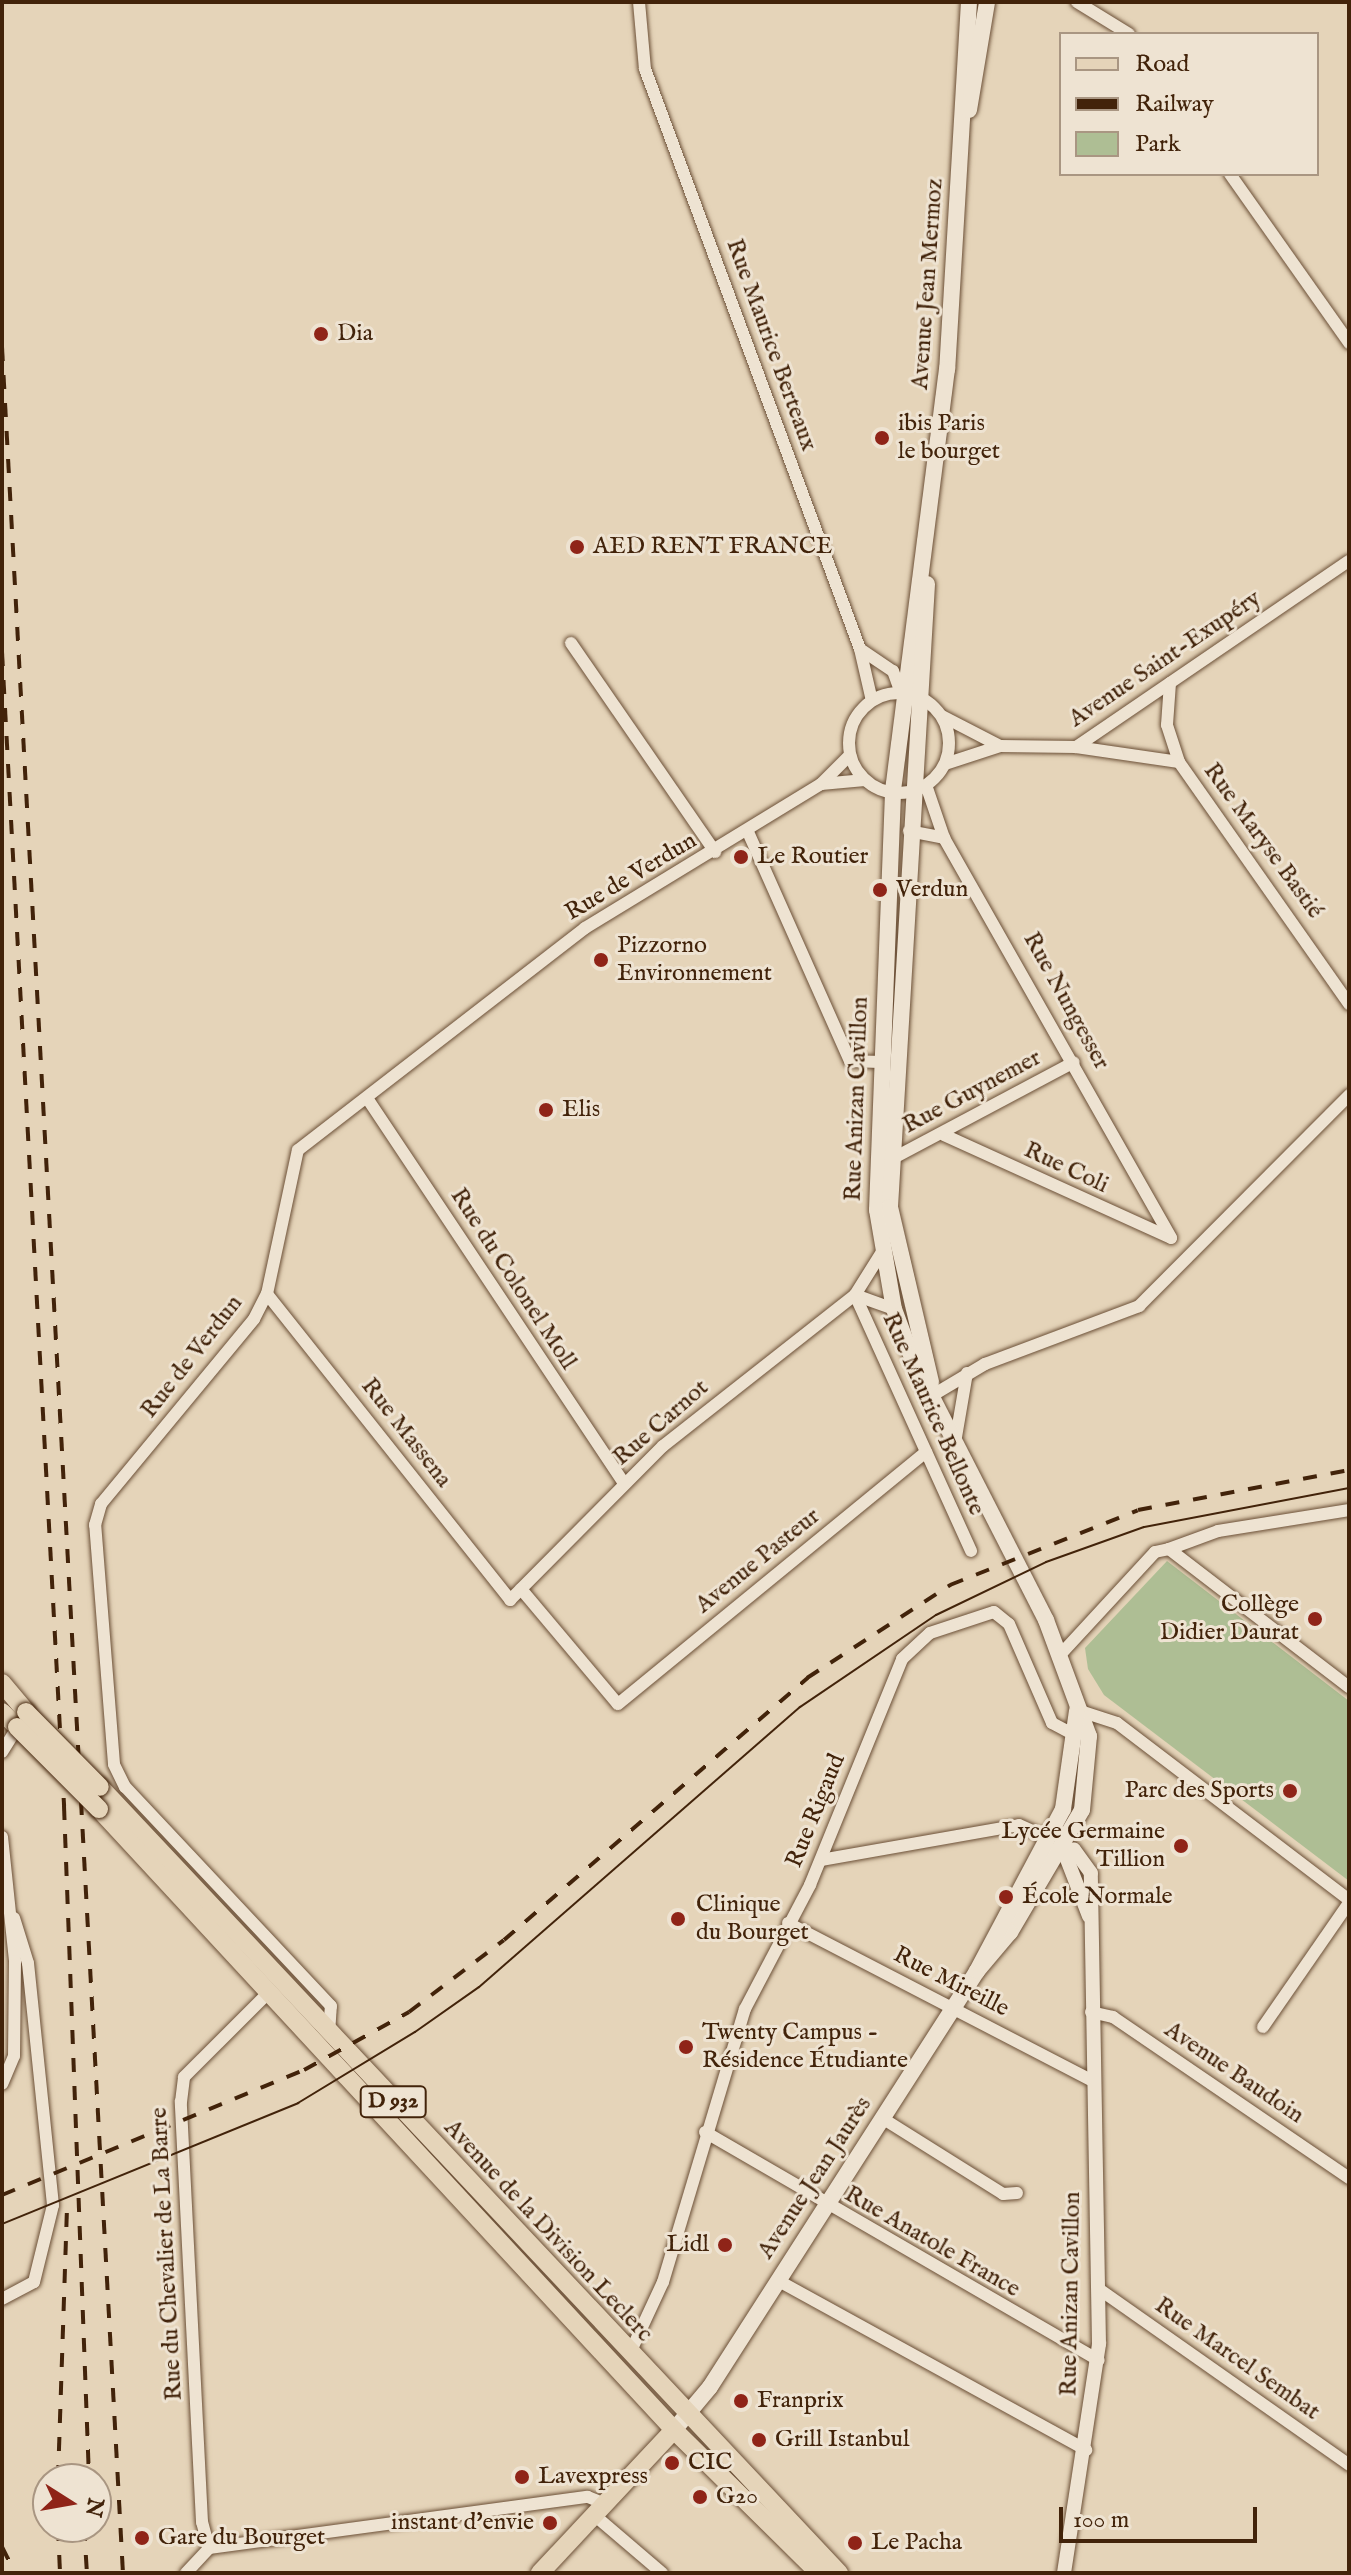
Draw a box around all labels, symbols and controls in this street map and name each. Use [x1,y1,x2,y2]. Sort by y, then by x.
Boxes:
legend [1059,32,1319,176]
text: Road [1135,49,1189,80]
text: Railway [1135,89,1214,120]
text: Park [1135,129,1181,160]
street label: Avenue Jean Mermoz [906,177,950,391]
street label: Rue Maurice Berteaux [719,235,823,455]
place label: Dia [337,320,373,348]
marker: Dia [312,325,330,343]
place label: ibis Paris le bourget [898,410,1000,466]
marker: ibis Paris le bourget [873,429,891,447]
place label: AED RENT FRANCE [593,533,832,561]
marker: AED RENT FRANCE [568,538,586,556]
street label: Avenue Saint-Exupéry [1064,584,1266,734]
street label: Rue Maryse Bastié [1197,758,1329,924]
street label: Rue de Verdun [560,826,702,928]
place label: Le Routier [757,843,868,871]
marker: Le Routier [732,848,750,866]
place label: Verdun [896,876,968,904]
marker: Verdun [871,881,889,899]
street label: Rue Nungesser [1016,927,1116,1075]
place label: Pizzorno Environnement [617,932,772,988]
marker: Pizzorno Environnement [592,951,610,969]
street label: Rue Anizan Cavillon [839,996,875,1202]
street label: Rue Guynemer [898,1044,1046,1140]
place label: Elis [562,1096,600,1124]
marker: Elis [537,1101,555,1119]
street label: Rue Coli [1019,1136,1113,1200]
street label: Rue du Colonel Moll [444,1183,582,1375]
street label: Rue de Verdun [135,1290,249,1424]
street label: Rue Maurice Bellonte [875,1308,991,1520]
street label: Rue Massena [354,1373,458,1493]
street label: Rue Carnot [607,1374,715,1472]
street label: Avenue Pasteur [690,1502,826,1620]
place label: Collège Didier Daurat [1160,1591,1299,1647]
marker: Collège Didier Daurat [1306,1610,1324,1628]
street label: Rue Rigaud [780,1750,852,1872]
place label: Parc des Sports [1124,1777,1274,1805]
marker: Parc des Sports [1281,1782,1299,1800]
place label: Lycée Germaine Tillion [1001,1818,1165,1874]
marker: Lycée Germaine Tillion [1172,1837,1190,1855]
place label: École Normale [1022,1883,1173,1911]
marker: École Normale [997,1888,1015,1906]
place label: Clinique du Bourget [696,1891,809,1947]
marker: Clinique du Bourget [667,1908,689,1930]
street label: Rue Mireille [888,1941,1014,2023]
street label: Avenue Baudoin [1159,2016,1309,2130]
place label: Twenty Campus - Résidence Étudiante [702,2019,908,2075]
marker: Twenty Campus - Résidence Étudiante [677,2038,695,2056]
road number: D 932 [359,2084,427,2120]
street label: Avenue Jean Jaurès [752,2092,878,2264]
street label: Rue du Chevalier de La Barre [145,2107,189,2401]
street label: Avenue de la Division Leclerc [437,2114,659,2348]
street label: Rue Anatole France [839,2180,1025,2304]
street label: Rue Anizan Cavillon [1055,2191,1087,2397]
place label: Lidl [666,2231,709,2259]
marker: Lidl [716,2236,734,2254]
street label: Rue Marcel Sembat [1149,2291,1325,2427]
place label: Franprix [757,2387,844,2415]
marker: Franprix [732,2392,750,2410]
place label: Grill Istanbul [775,2426,910,2454]
marker: Grill Istanbul [750,2431,768,2449]
place label: CIC [688,2449,732,2477]
marker: CIC [663,2454,681,2472]
north arrow [32,2463,112,2543]
place label: Lavexpress [538,2463,648,2491]
marker: Lavexpress [513,2468,531,2486]
place label: G20 [716,2483,758,2511]
marker: G20 [691,2488,709,2506]
scale bar [1063,2491,1261,2541]
text: N [78,2495,109,2519]
text: 100 m [1073,2505,1129,2536]
place label: instant d'envie [391,2509,534,2537]
marker: instant d'envie [541,2514,559,2532]
place label: Gare du Bourget [158,2524,325,2552]
marker: Gare du Bourget [133,2529,151,2547]
place label: Le Pacha [871,2529,962,2557]
marker: Le Pacha [846,2534,864,2552]

